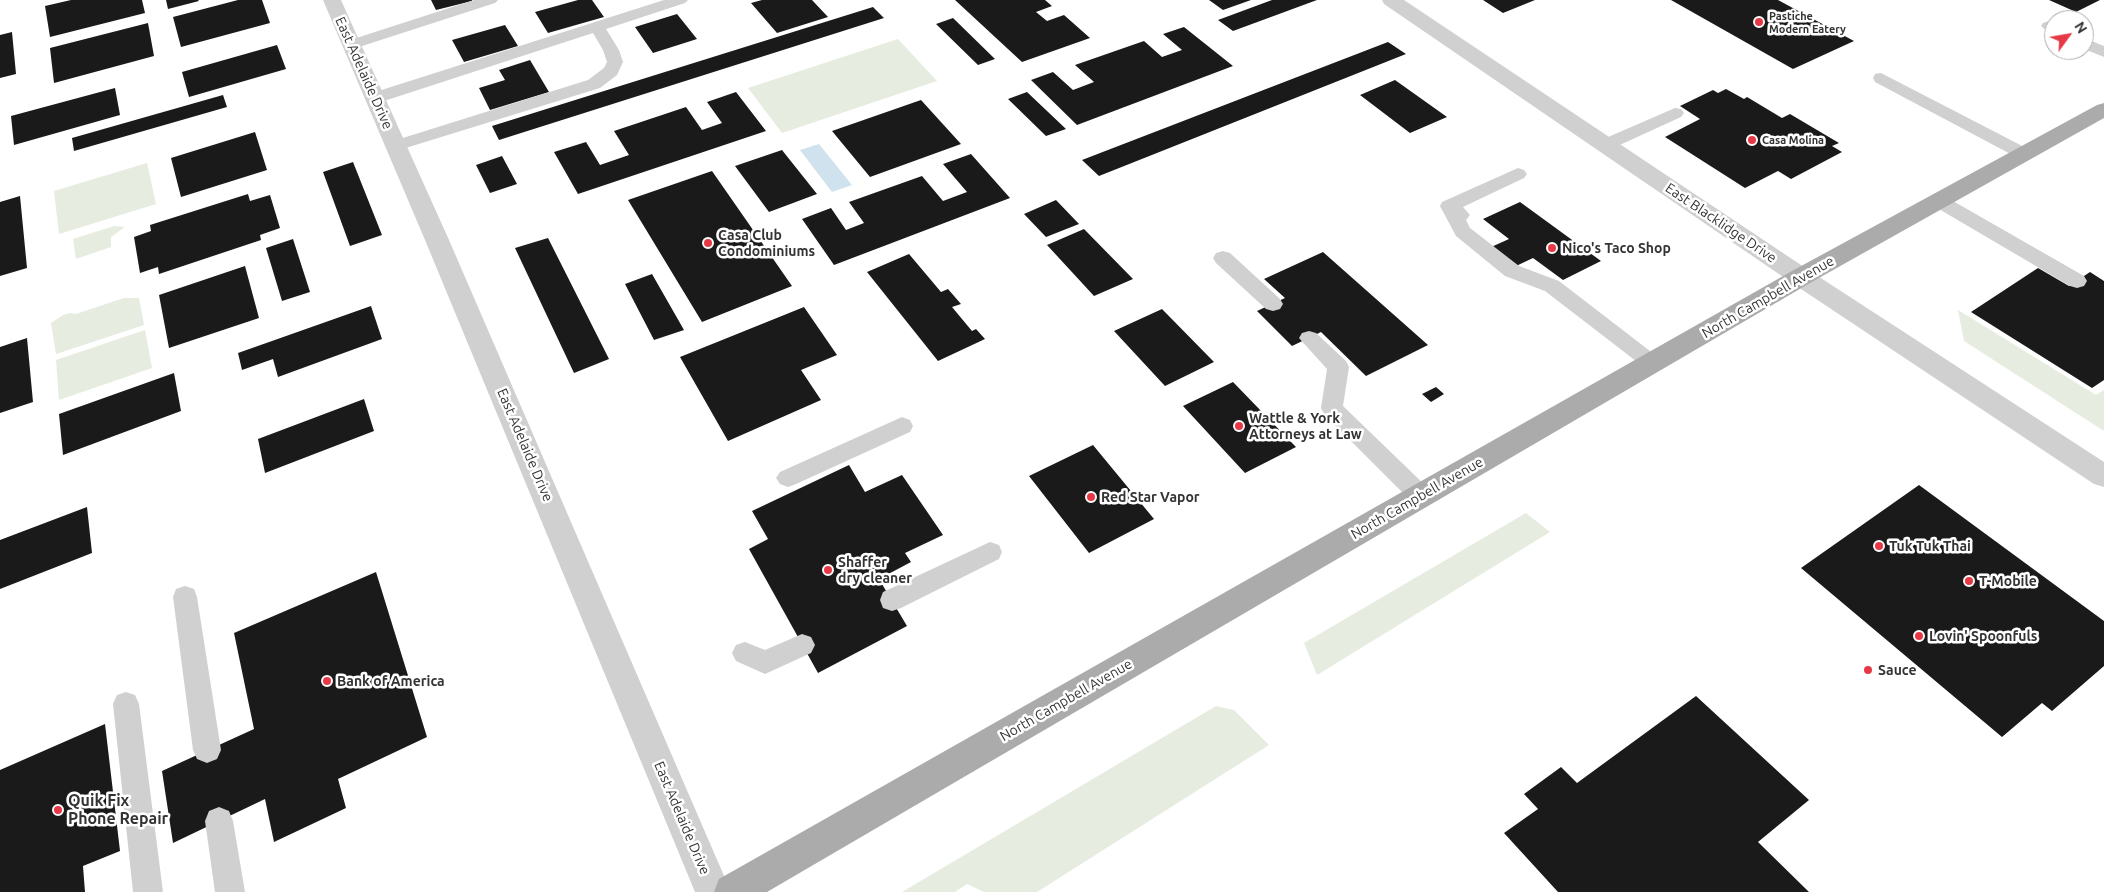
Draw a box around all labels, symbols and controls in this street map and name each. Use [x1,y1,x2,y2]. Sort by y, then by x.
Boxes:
place label: Pastiche Modern Eatery [1769,9,1846,35]
north arrow [2044,10,2094,60]
street label: East Adelaide Drive [332,14,396,132]
marker: Pastiche Modern Eatery [1753,16,1765,28]
text: N [2071,19,2090,36]
place label: Casa Molina [1762,133,1824,147]
marker: Casa Molina [1746,134,1758,146]
street label: East Blacklidge Drive [1662,180,1780,266]
place label: Casa Club Condominiums [718,227,815,260]
marker: Casa Club Condominiums [702,237,714,249]
place label: Nico's Taco Shop [1562,240,1671,256]
marker: Nico's Taco Shop [1546,242,1558,254]
street label: North Campbell Avenue [1699,252,1837,342]
street label: East Adelaide Drive [494,386,556,504]
place label: Wattle & York Attorneys at Law [1249,410,1362,442]
marker: Wattle & York Attorneys at Law [1233,420,1245,432]
street label: North Campbell Avenue [1348,453,1486,543]
place label: Red Star Vapor [1101,489,1200,505]
marker: Red Star Vapor [1085,491,1097,503]
place label: Tuk Tuk Thai [1889,538,1971,554]
marker: Tuk Tuk Thai [1873,540,1885,552]
place label: Shaffer dry cleaner [838,554,912,586]
marker: Shaffer dry cleaner [822,564,834,576]
place label: T-Mobile [1979,573,2037,589]
marker: T-Mobile [1963,575,1975,587]
place label: Lovin' Spoonfuls [1929,628,2037,644]
marker: Lovin' Spoonfuls [1913,630,1925,642]
street label: North Campbell Avenue [997,655,1135,745]
place label: Sauce [1878,662,1917,678]
marker: Sauce [1862,664,1874,676]
place label: Bank of America [337,673,445,689]
marker: Bank of America [321,675,333,687]
street label: East Adelaide Drive [651,759,713,877]
place label: Quik Fix Phone Repair [68,791,168,829]
marker: Quik Fix Phone Repair [52,804,64,816]

